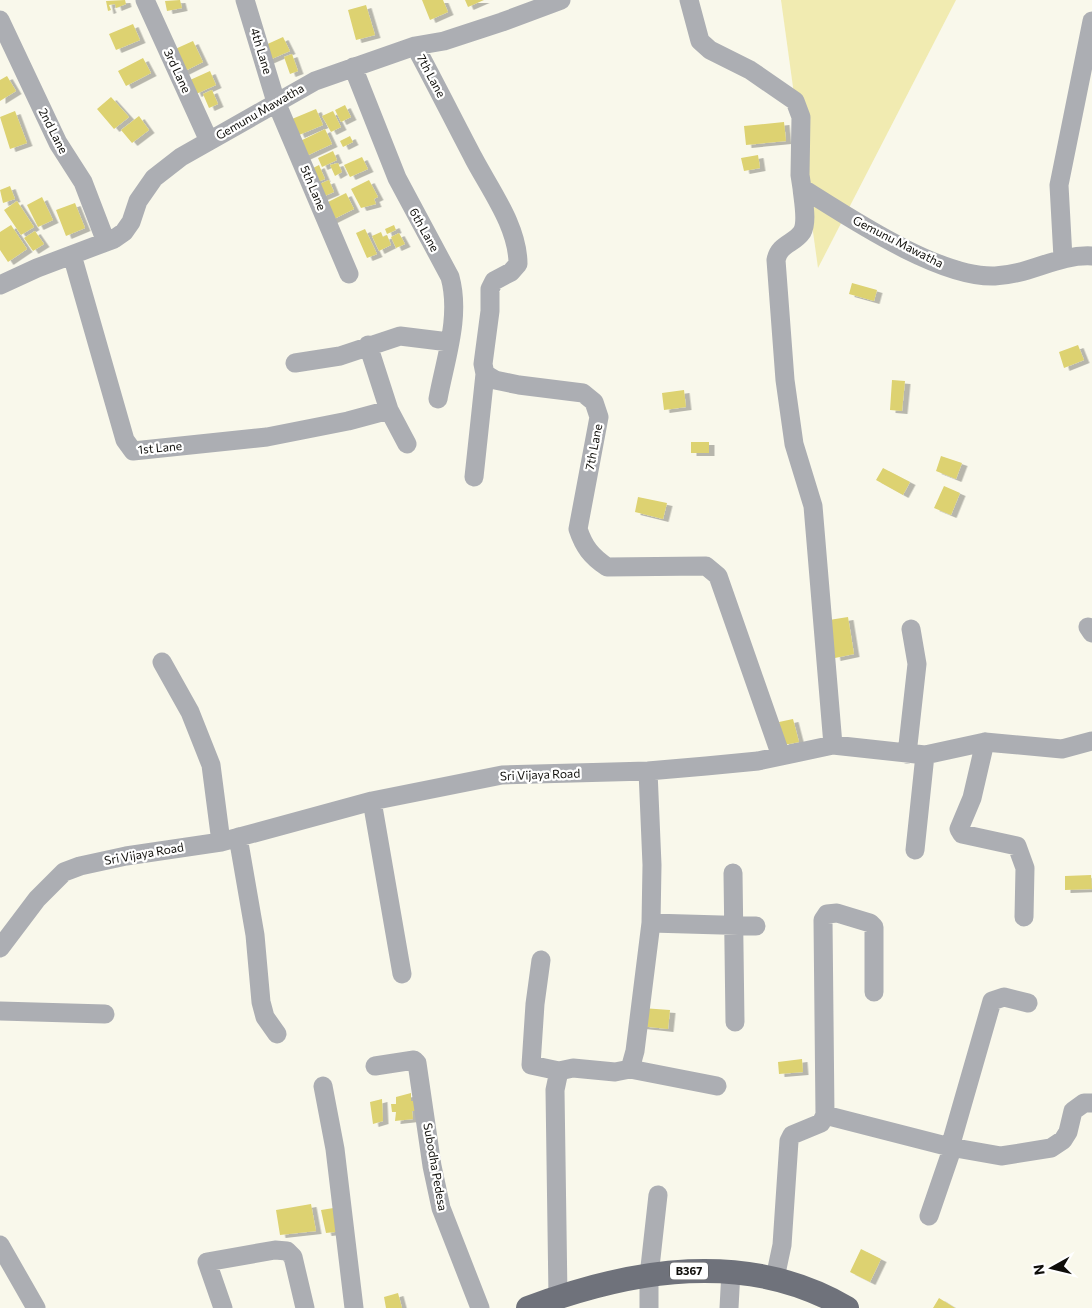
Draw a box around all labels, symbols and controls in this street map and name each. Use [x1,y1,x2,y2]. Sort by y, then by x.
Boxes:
street label: 4th Lane [248,26,276,76]
street label: 3rd Lane [162,46,194,95]
street label: 7th Lane [415,52,449,99]
street label: Gemunu Mawatha [213,80,306,142]
street label: 2nd Lane [37,105,71,156]
street label: 5th Lane [298,163,330,212]
street label: 6th Lane [407,205,443,254]
street label: Gemunu Mawatha [851,212,946,270]
street label: 7th Lane [582,423,604,471]
street label: 1st Lane [137,438,183,456]
street label: Sri Vijaya Road [500,766,580,782]
street label: Sri Vijaya Road [103,839,185,867]
street label: Subodha Pedesa [421,1122,451,1212]
north arrow [1027,1243,1077,1293]
road number: B367 [670,1262,708,1280]
text: N [1029,1263,1048,1276]

